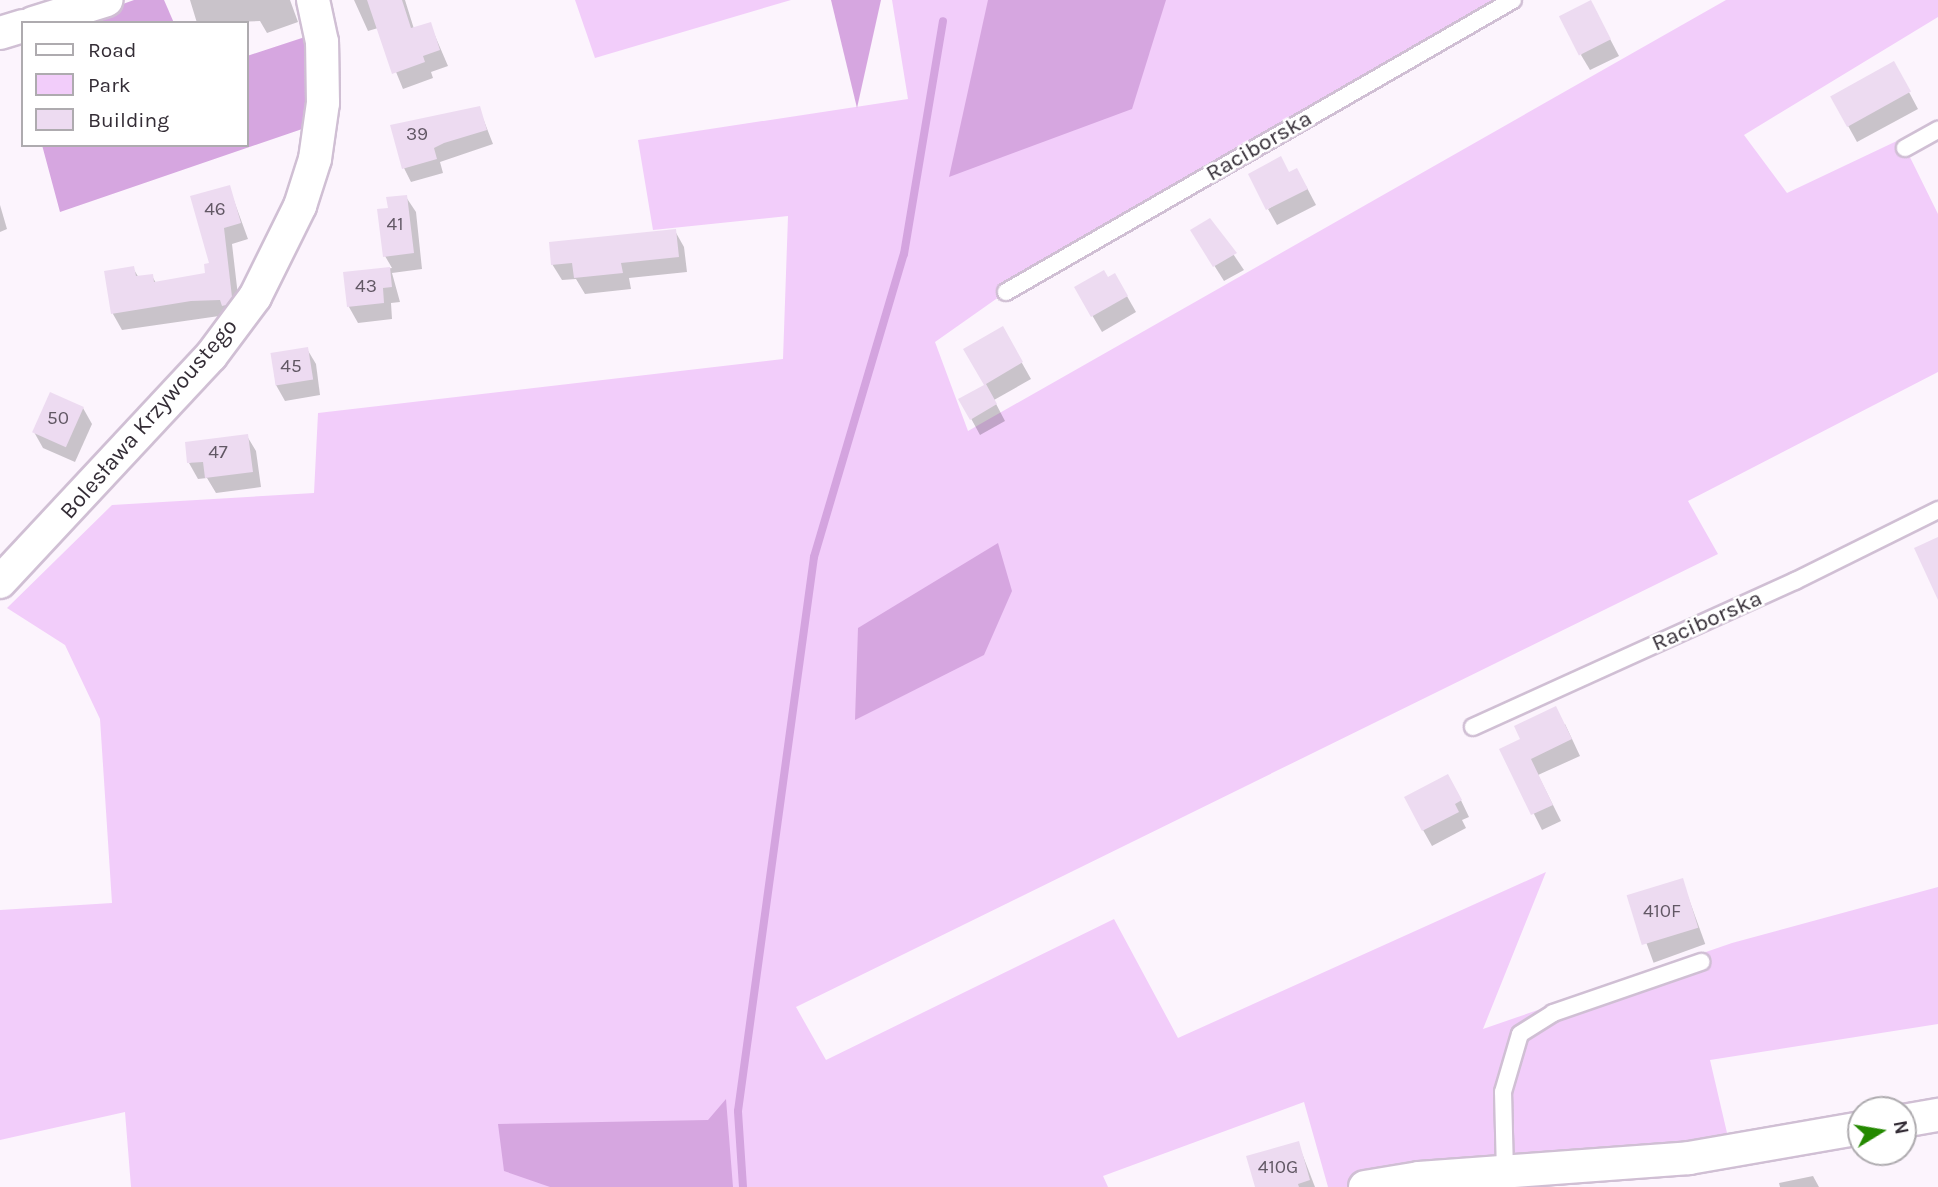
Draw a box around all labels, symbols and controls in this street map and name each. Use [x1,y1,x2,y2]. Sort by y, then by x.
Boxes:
legend [21,21,248,147]
text: Road [88,38,136,62]
text: Park [88,73,131,97]
street label: Raciborska [1201,105,1317,187]
text: Building [88,108,169,132]
house number: 39 [406,124,428,146]
house number: 46 [204,199,226,221]
house number: 41 [387,214,403,236]
house number: 43 [355,276,377,298]
street label: Bolesława Krzywoustego [55,313,243,525]
house number: 45 [280,356,302,378]
house number: 50 [47,408,69,430]
house number: 47 [208,442,228,464]
street label: Raciborska [1648,584,1766,658]
house number: 410F [1643,901,1681,923]
north arrow [1847,1096,1917,1166]
text: N [1889,1119,1913,1136]
house number: 410G [1258,1157,1298,1179]

